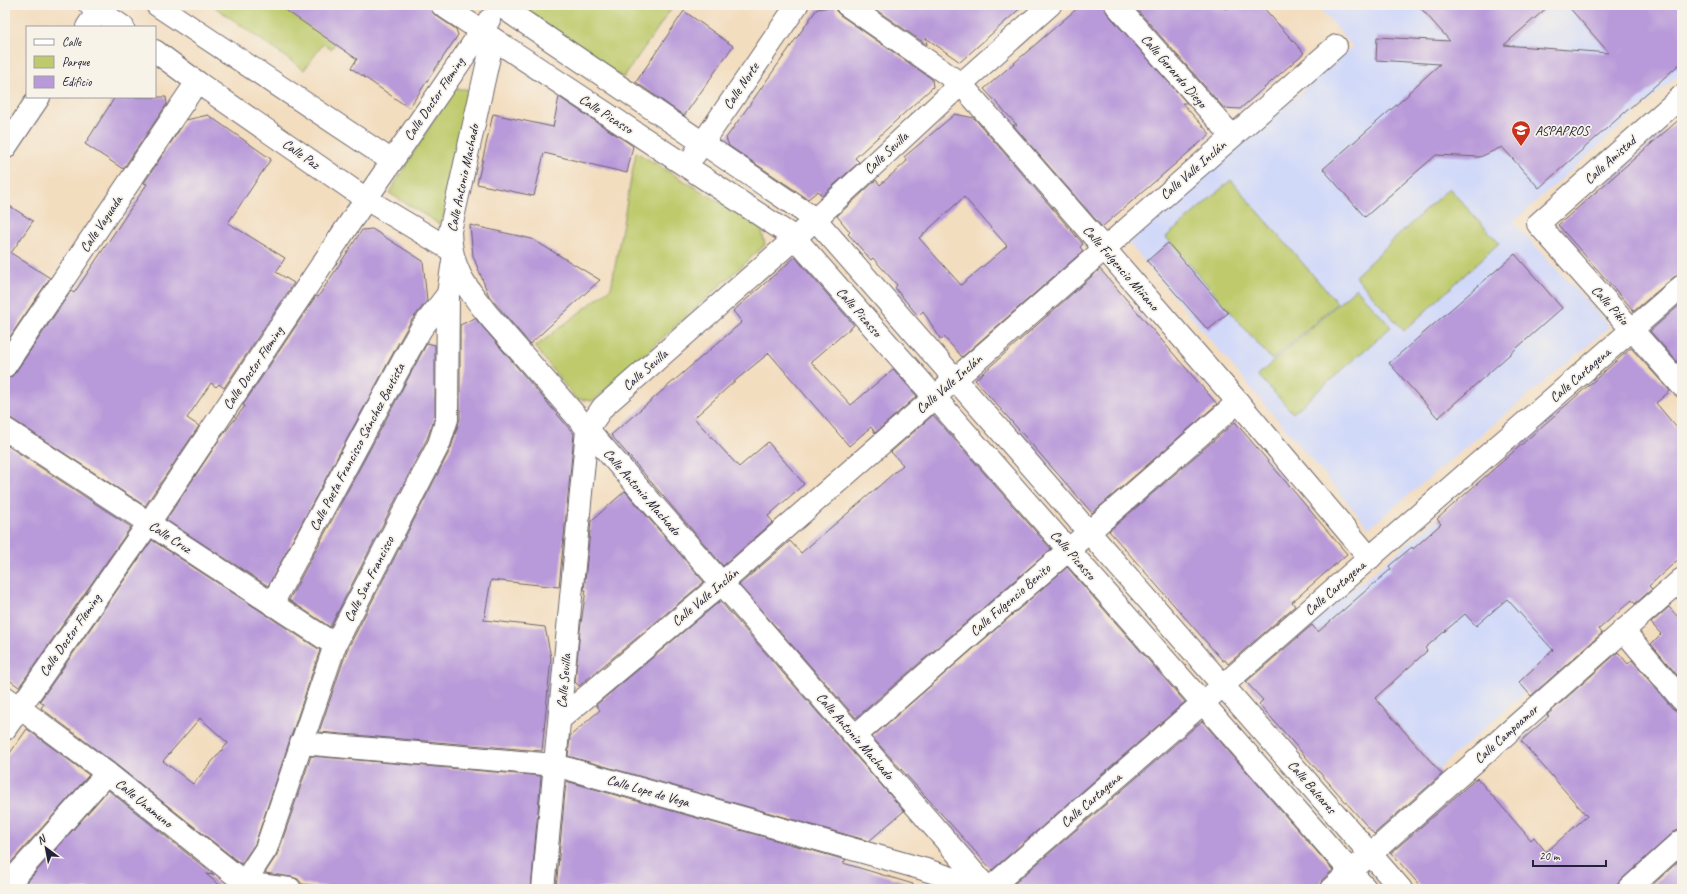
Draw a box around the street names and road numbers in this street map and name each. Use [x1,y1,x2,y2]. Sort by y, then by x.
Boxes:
street label: Calle Gerardo Diego [1137,31,1212,113]
street label: Calle Doctor Fleming [400,53,469,144]
street label: Calle Norte [719,58,764,113]
street label: Calle Picasso [576,90,638,139]
street label: Calle Antonio Machado [443,121,483,233]
street label: Calle Sevilla [860,127,913,178]
street label: Calle Amistad [1581,131,1641,188]
street label: Calle Paz [279,135,324,174]
street label: Calle Valle Inclán [1156,136,1230,203]
street label: Calle Vaguada [76,191,127,255]
street label: Calle Fulgencio Miñano [1079,222,1164,316]
street label: Calle Pikio [1588,282,1634,330]
street label: Calle Picasso [833,284,887,342]
street label: Calle Doctor Fleming [219,322,288,413]
street label: Calle Cartagena [1546,343,1615,406]
street label: Calle Sevilla [619,345,672,394]
street label: Calle Valle Inclán [912,350,986,417]
street label: Calle Poeta Francisco Sánchez Bautista [306,359,409,534]
street label: Calle Antonio Machado [600,445,686,541]
street label: Calle Cruz [146,517,196,558]
street label: Calle Picasso [1047,527,1101,585]
street label: Calle San Francisco [340,532,398,625]
street label: Calle Cartagena [1301,556,1370,619]
street label: Calle Fulgencio Benito [966,560,1055,640]
street label: Calle Valle Inclán [668,564,742,630]
street label: Calle Doctor Fleming [35,590,105,679]
street label: Calle Sevilla [553,652,575,709]
street label: Calle Antonio Machado [813,689,899,785]
street label: Calle Campoamor [1471,700,1542,767]
street label: Calle Baleares [1284,757,1341,818]
street label: Calle Cartagena [1057,768,1126,831]
street label: Calle Lope de Vega [605,771,692,811]
street label: Calle Unamuno [112,775,178,832]

